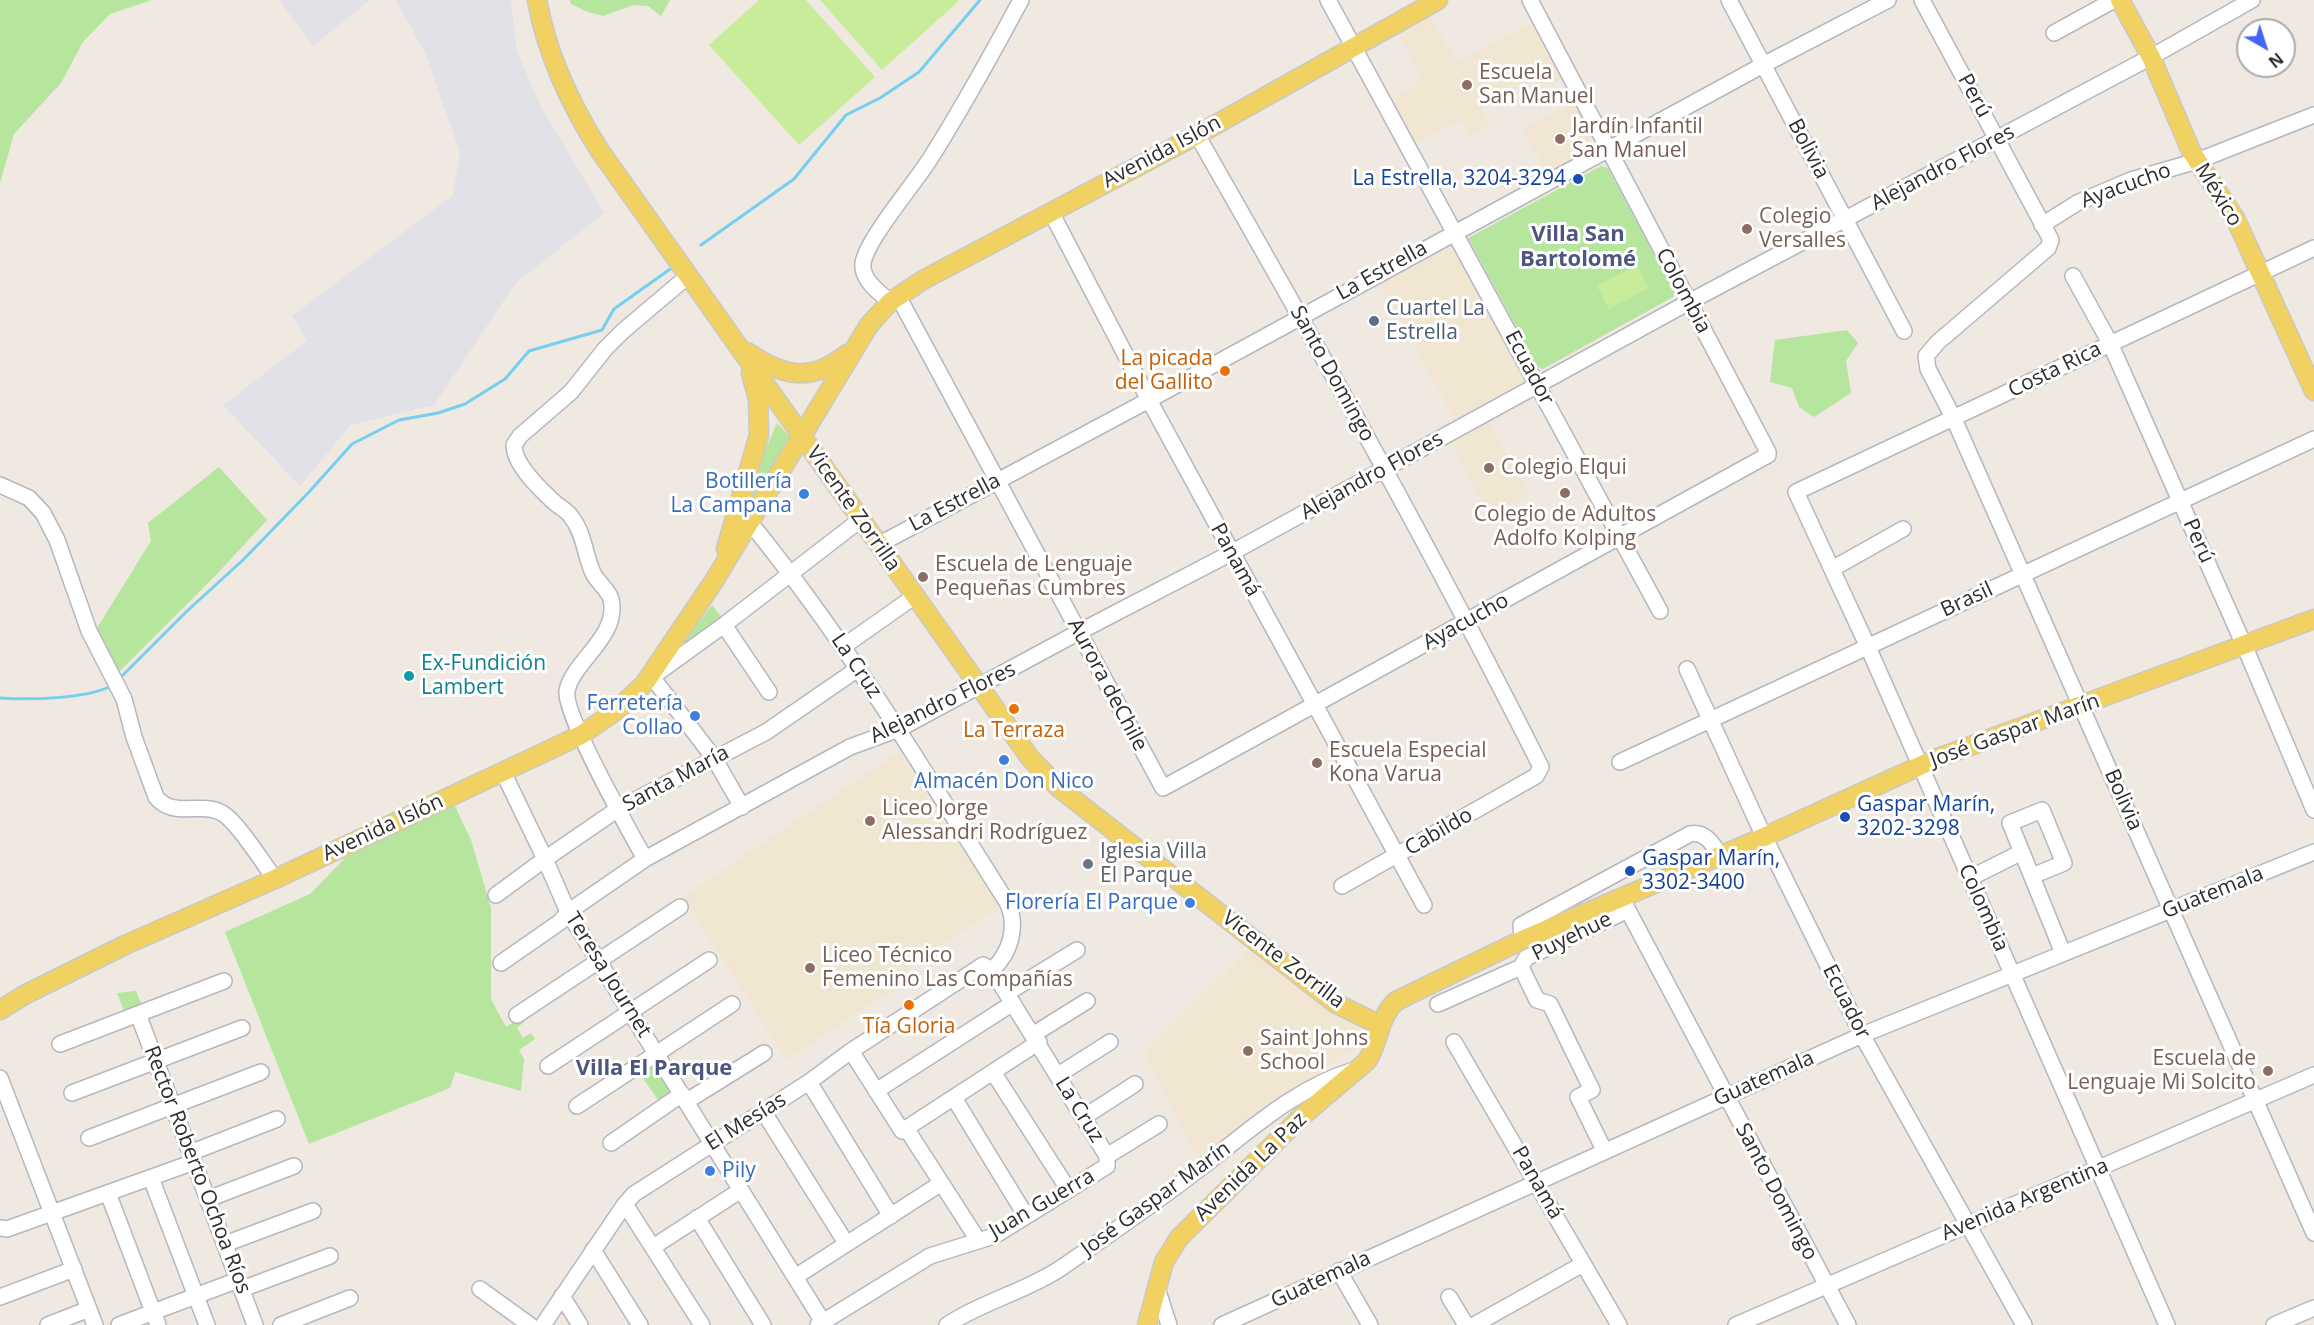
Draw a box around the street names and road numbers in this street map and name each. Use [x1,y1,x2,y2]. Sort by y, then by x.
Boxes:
street label: Perú [1952,70,1996,122]
street label: Avenida Islón [1099,110,1225,194]
street label: Bolivia [1782,115,1834,183]
street label: Alejandro Flores [1867,120,2019,216]
street label: Ayacucho [2078,158,2174,214]
street label: México [2189,159,2247,231]
street label: La Estrella [1332,236,1432,306]
street label: Colombia [1650,244,1716,338]
street label: Santo Domingo [1284,302,1380,446]
street label: Ecuador [1499,327,1559,409]
street label: Costa Rica [2004,337,2106,403]
street label: Alejandro Flores [1296,426,1448,526]
street label: Vicente Zorrilla [801,442,905,576]
street label: La Estrella [905,468,1005,538]
street label: Perú [2177,515,2219,567]
street label: Panamá [1205,519,1265,601]
street label: Brasil [1937,577,1997,623]
street label: Ayacucho [1419,588,1513,656]
street label: Aurora deChile [1062,615,1152,755]
street label: La Cruz [825,629,887,703]
street label: Alejandro Flores [866,657,1020,749]
street label: José Gaspar Marín [1927,689,2103,773]
street label: Santa María [619,740,733,818]
street label: Bolivia [2098,766,2148,834]
street label: Avenida Islón [319,789,447,867]
street label: Cabildo [1401,803,1477,861]
street label: Colombia [1953,860,2013,956]
street label: Guatemala [2159,861,2267,925]
street label: Vicente Zorrilla [1217,906,1349,1014]
street label: Puyehue [1528,907,1616,967]
street label: Teresa Journet [559,908,657,1042]
street label: Ecuador [1817,960,1875,1044]
street label: Rector Roberto Ochoa Ríos [138,1043,256,1297]
street label: Guatemala [1710,1046,1818,1112]
street label: La Cruz [1049,1073,1109,1147]
street label: El Mesías [701,1087,791,1157]
street label: Avenida La Paz [1190,1107,1312,1227]
street label: Santo Domingo [1729,1119,1823,1265]
street label: José Gaspar Marín [1076,1136,1236,1262]
street label: Panamá [1506,1142,1568,1224]
street label: Avenida Argentina [1938,1153,2112,1247]
street label: Juan Guerra [985,1164,1099,1244]
street label: Guatemala [1267,1246,1375,1314]

